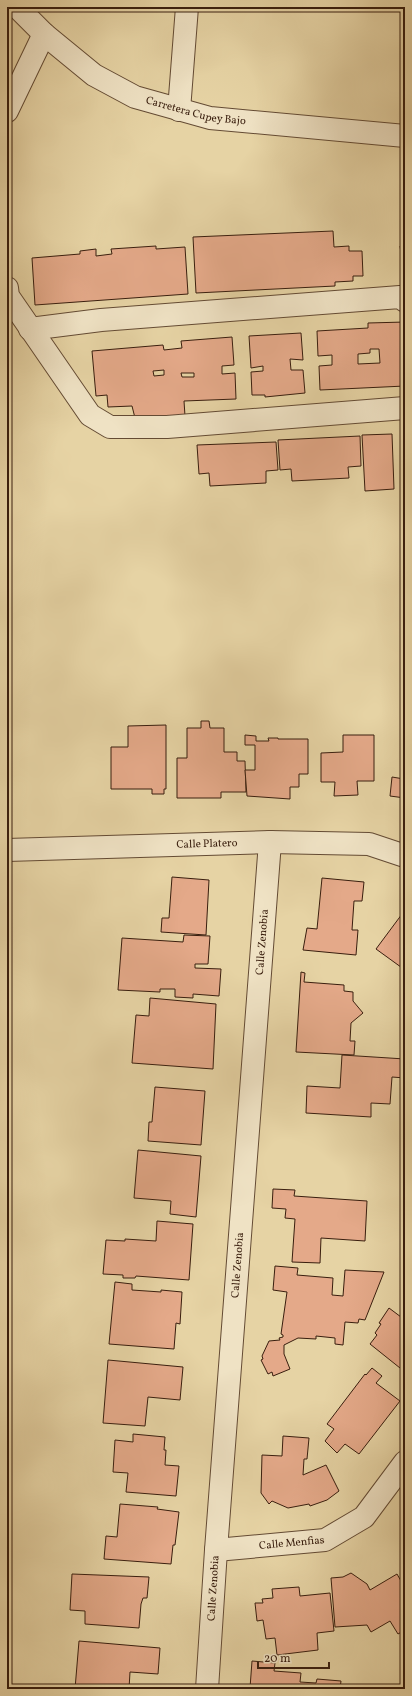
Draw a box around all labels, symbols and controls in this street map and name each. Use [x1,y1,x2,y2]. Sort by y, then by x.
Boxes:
street label: Carretera Cupey Bajo [144,93,247,129]
street label: Calle Platero [176,835,238,852]
street label: Calle Zenobia [252,908,272,976]
street label: Calle Zenobia [228,1231,248,1299]
street label: Calle Menfias [258,1533,325,1554]
street label: Calle Zenobia [204,1554,223,1622]
scale bar [258,1644,329,1670]
text: 20 m [264,1651,291,1667]

